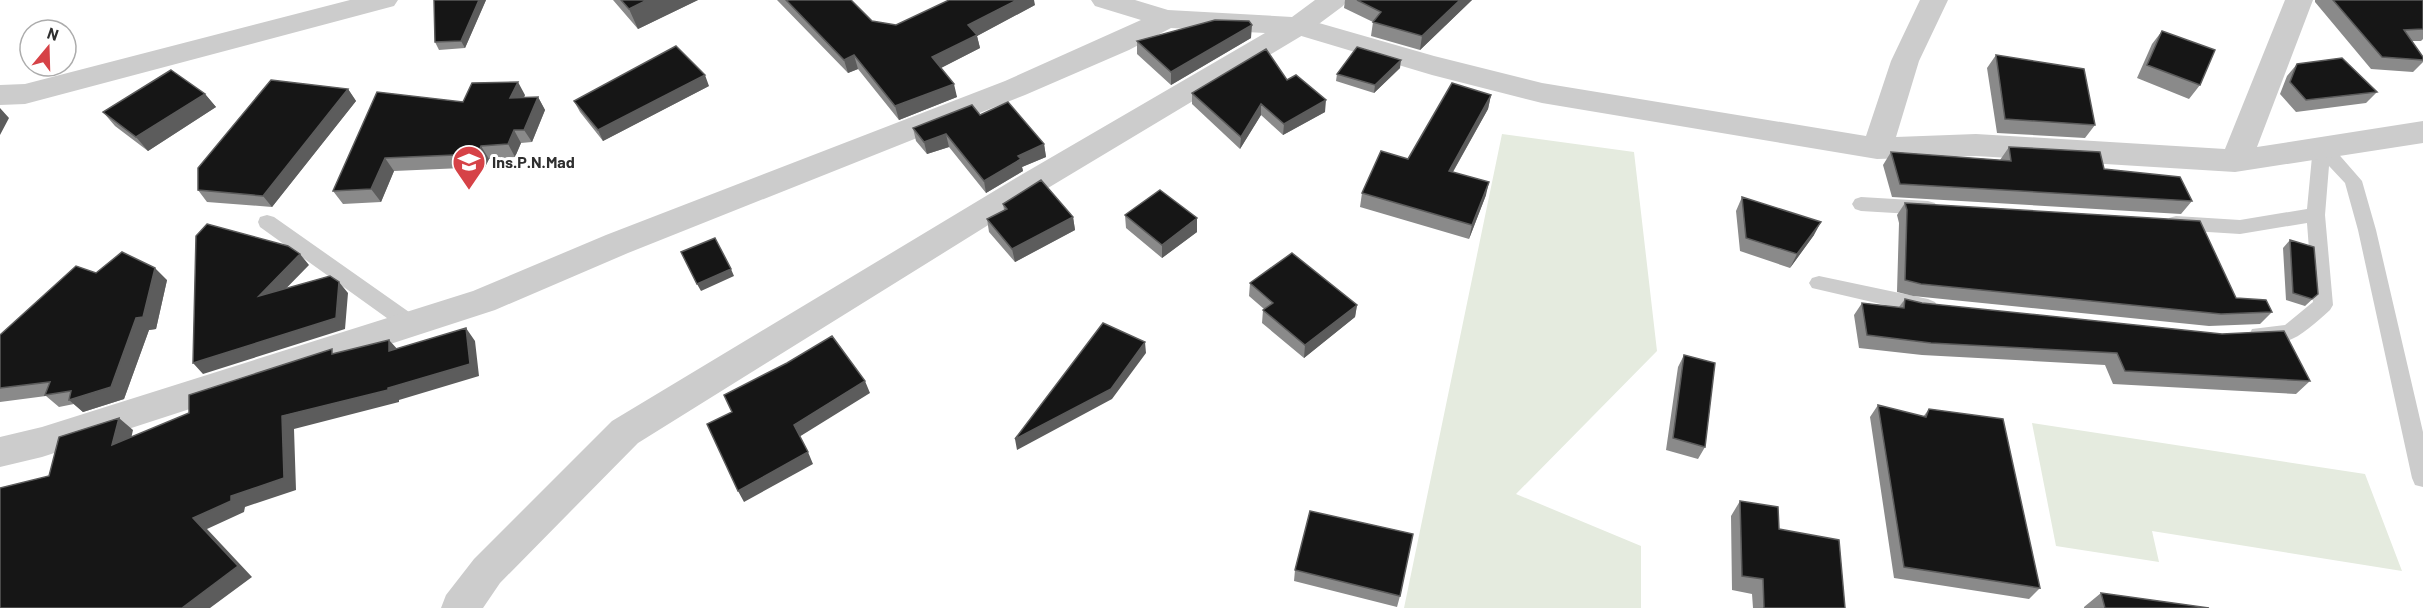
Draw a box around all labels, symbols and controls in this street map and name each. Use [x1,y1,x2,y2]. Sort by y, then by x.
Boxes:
north arrow [18,18,78,78]
text: N [45,23,61,44]
school or university icon: Ins.P.N.Mad [451,144,487,191]
place label: Ins.P.N.Mad [492,152,575,171]

